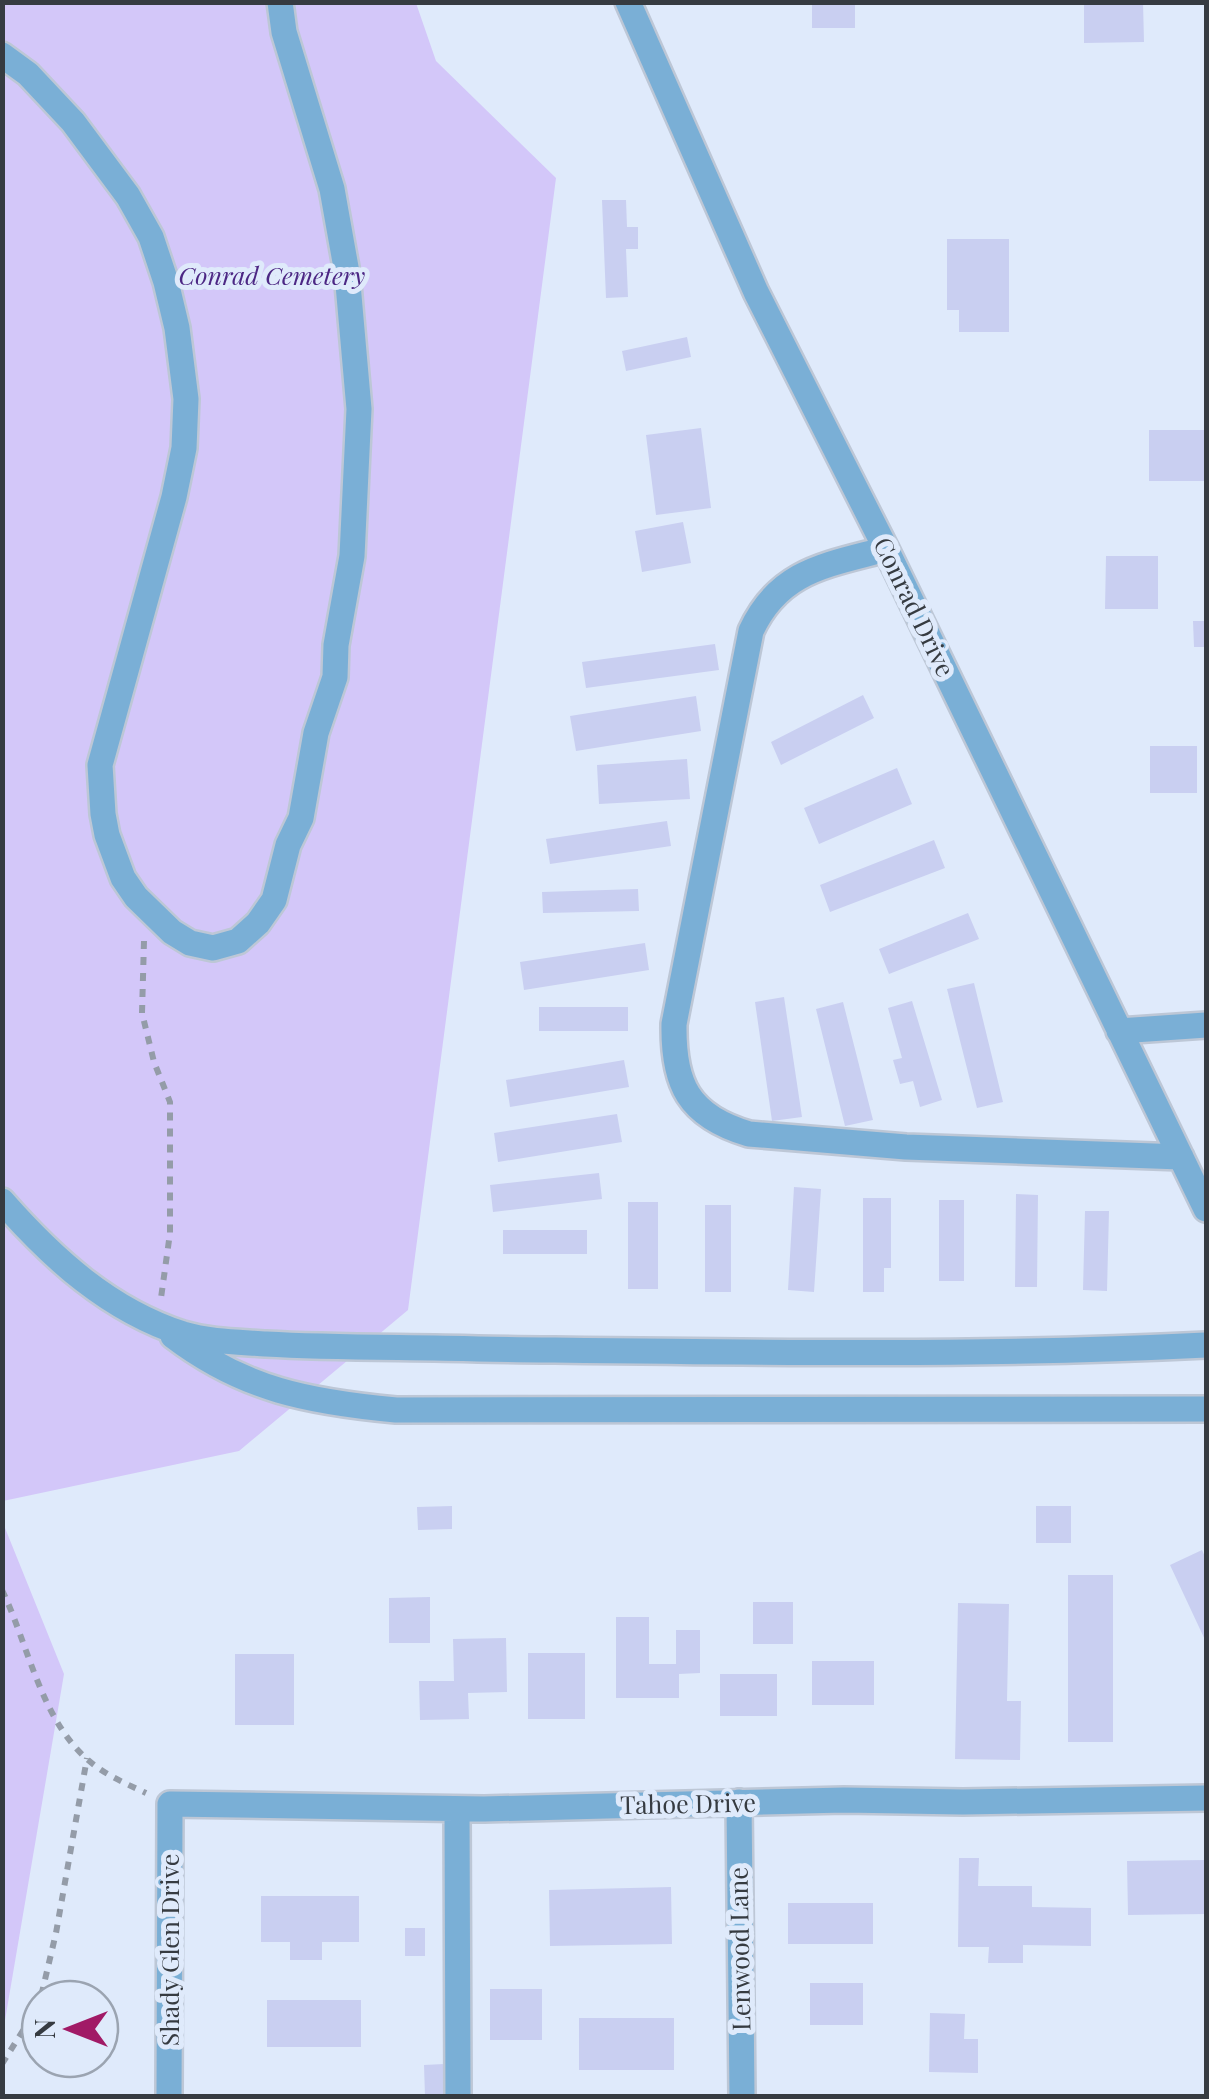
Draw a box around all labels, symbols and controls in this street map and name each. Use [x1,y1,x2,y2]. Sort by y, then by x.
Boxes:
park label: Conrad Cemetery [179,258,365,291]
street label: Conrad Drive [867,531,963,682]
street label: Tahoe Drive [620,1785,756,1820]
street label: Shady Glen Drive [152,1854,185,2046]
street label: Lenwood Lane [721,1867,756,2031]
north arrow [20,1979,120,2079]
text: N [25,2019,62,2039]

